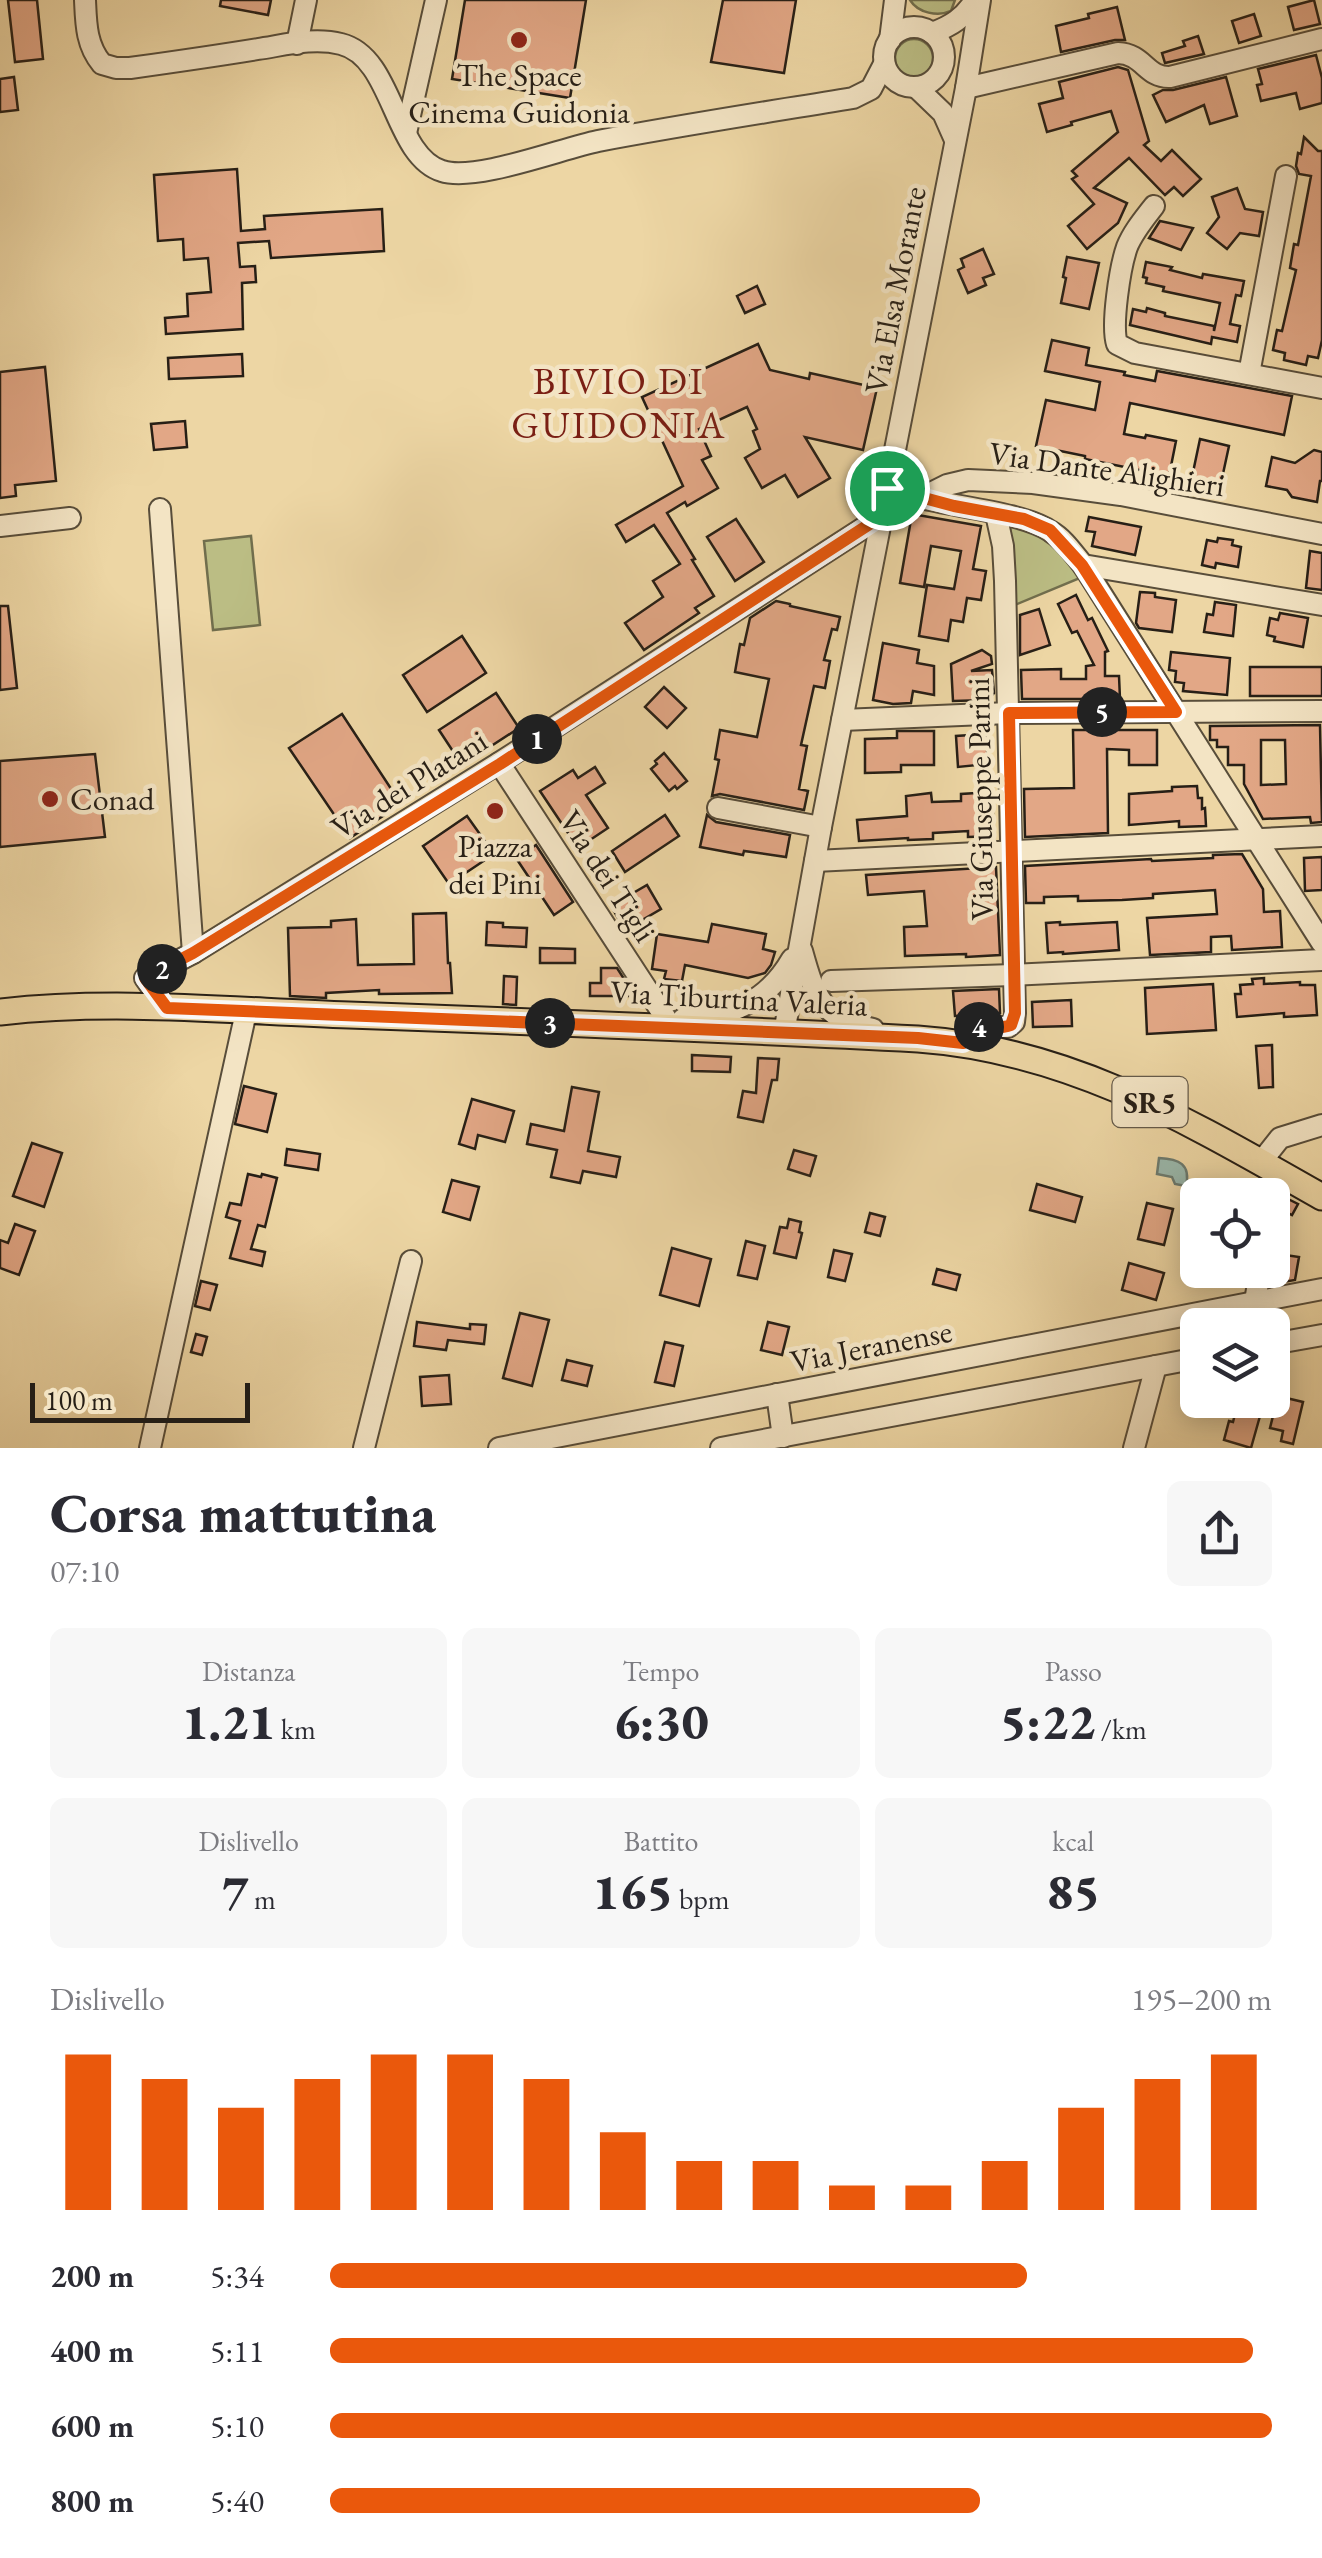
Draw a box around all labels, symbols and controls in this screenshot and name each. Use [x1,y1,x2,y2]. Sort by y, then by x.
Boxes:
marker: The Space Cinema Guidonia [508,29,530,51]
place label: The Space Cinema Guidonia [408,54,630,133]
street label: Via Elsa Morante [854,183,936,397]
district label: BIVIO DI GUIDONIA [511,356,727,449]
street label: Via Dante Alighieri [986,432,1228,506]
pin [845,446,930,531]
icon: arrive [860,461,915,516]
street label: Via Giuseppe Parini [957,677,1003,921]
pin: 5 [1077,687,1127,737]
text: 5 [1095,694,1109,730]
pin: 1 [512,714,562,764]
street label: Via dei Platani [323,719,495,849]
text: 1 [530,721,544,757]
place label: Conad [70,778,155,820]
marker: Conad [39,788,61,810]
marker: Piazza dei Pini [484,800,506,822]
street label: Via dei Tigli [550,802,666,950]
place label: Piazza dei Pini [448,825,542,904]
pin: 2 [137,944,187,994]
text: 2 [155,951,169,987]
street label: Via Tiburtina Valeria [609,970,869,1026]
pin: 3 [525,998,575,1048]
pin: 4 [954,1002,1004,1052]
text: 3 [543,1005,557,1041]
text: 4 [972,1009,986,1045]
road number: SR5 [1112,1077,1188,1127]
map controls [1180,1178,1290,1418]
button: locate [1180,1178,1290,1288]
button: layers [1180,1308,1290,1418]
street label: Via Jeranense [787,1310,955,1382]
scale bar [30,1378,250,1422]
text: 100 m [45,1382,113,1418]
text: Corsa mattutina [50,1477,436,1548]
button: share [1167,1481,1272,1586]
text: 07:10 [50,1550,119,1592]
text: Distanza [202,1653,295,1689]
text: Tempo [623,1653,699,1689]
text: Passo [1045,1653,1102,1689]
text: 1.21 [182,1689,275,1754]
text: 6:30 [613,1689,709,1754]
text: 5:22 [1000,1689,1095,1754]
text: km [275,1711,316,1747]
text: /km [1095,1711,1147,1747]
text: Dislivello [198,1823,299,1859]
text: Battito [624,1823,698,1859]
text: kcal [1052,1823,1094,1859]
text: 7 [221,1859,248,1924]
text: 165 [592,1859,673,1924]
text: 85 [1046,1859,1100,1924]
text: m [248,1881,276,1917]
text: bpm [673,1881,730,1917]
text: Dislivello [50,1978,165,2020]
text: 195–200 m [1131,1978,1272,2020]
text: 200 m [50,2255,134,2297]
text: 5:34 [210,2255,264,2297]
text: 400 m [50,2330,134,2372]
text: 5:11 [210,2330,264,2372]
text: 600 m [50,2405,134,2447]
text: 5:10 [210,2405,264,2447]
text: 800 m [50,2480,134,2522]
text: 5:40 [210,2480,264,2522]

